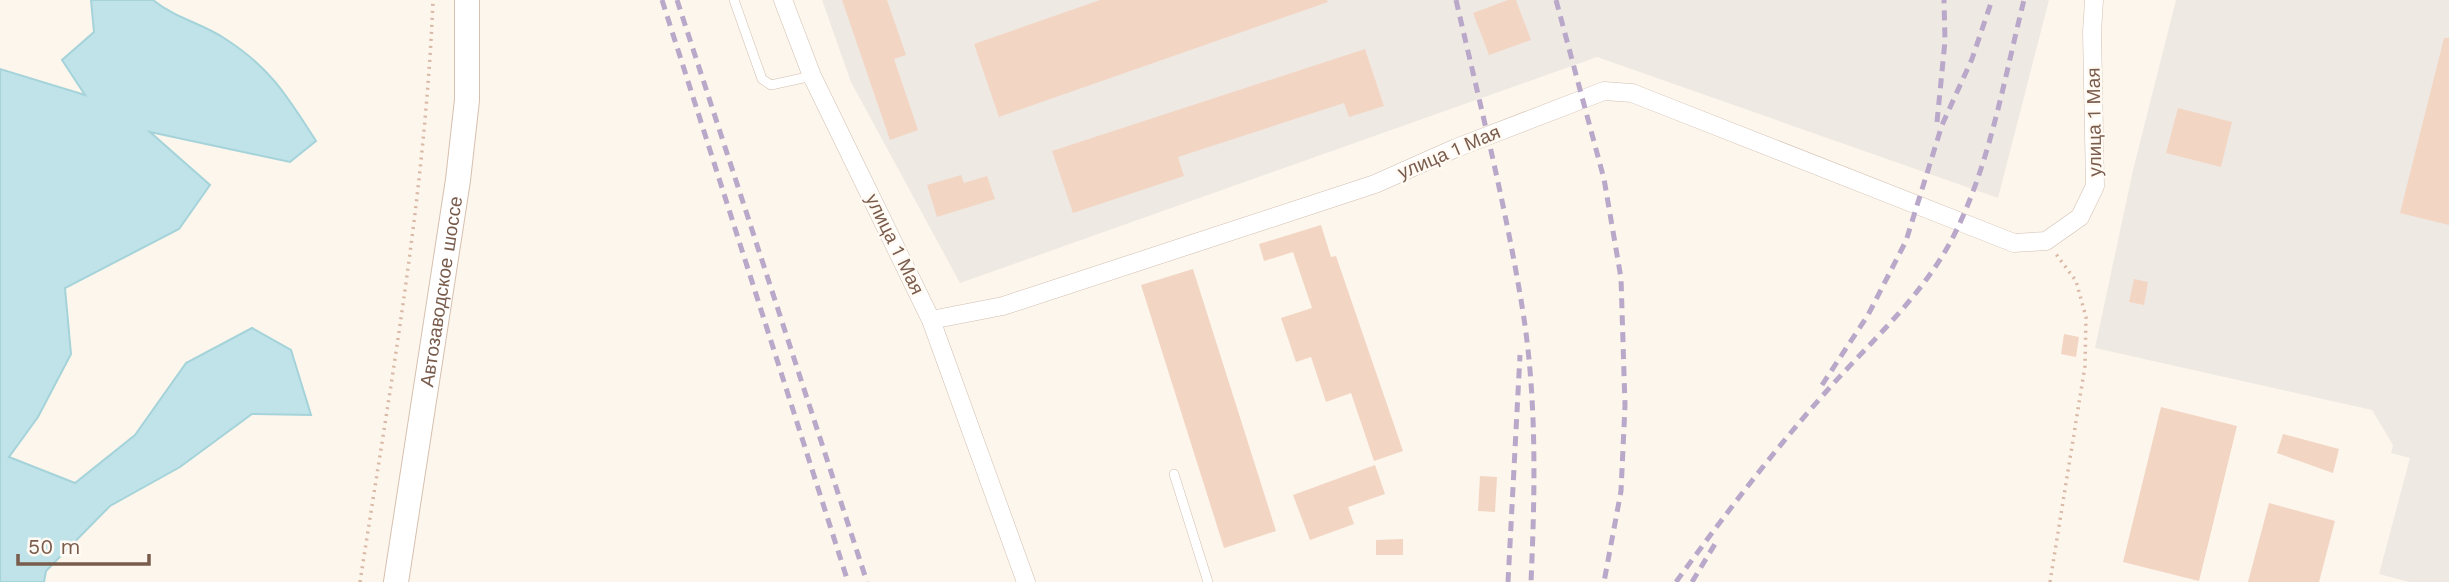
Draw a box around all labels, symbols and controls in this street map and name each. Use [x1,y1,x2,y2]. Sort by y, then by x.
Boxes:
street label: улица 1 Мая [2082,67,2106,177]
street label: улица 1 Мая [1394,120,1504,184]
street label: улица 1 Мая [861,190,929,298]
street label: Автозаводское шоссе [415,194,467,388]
scale bar [18,522,149,566]
text: 50 m [28,534,80,559]

